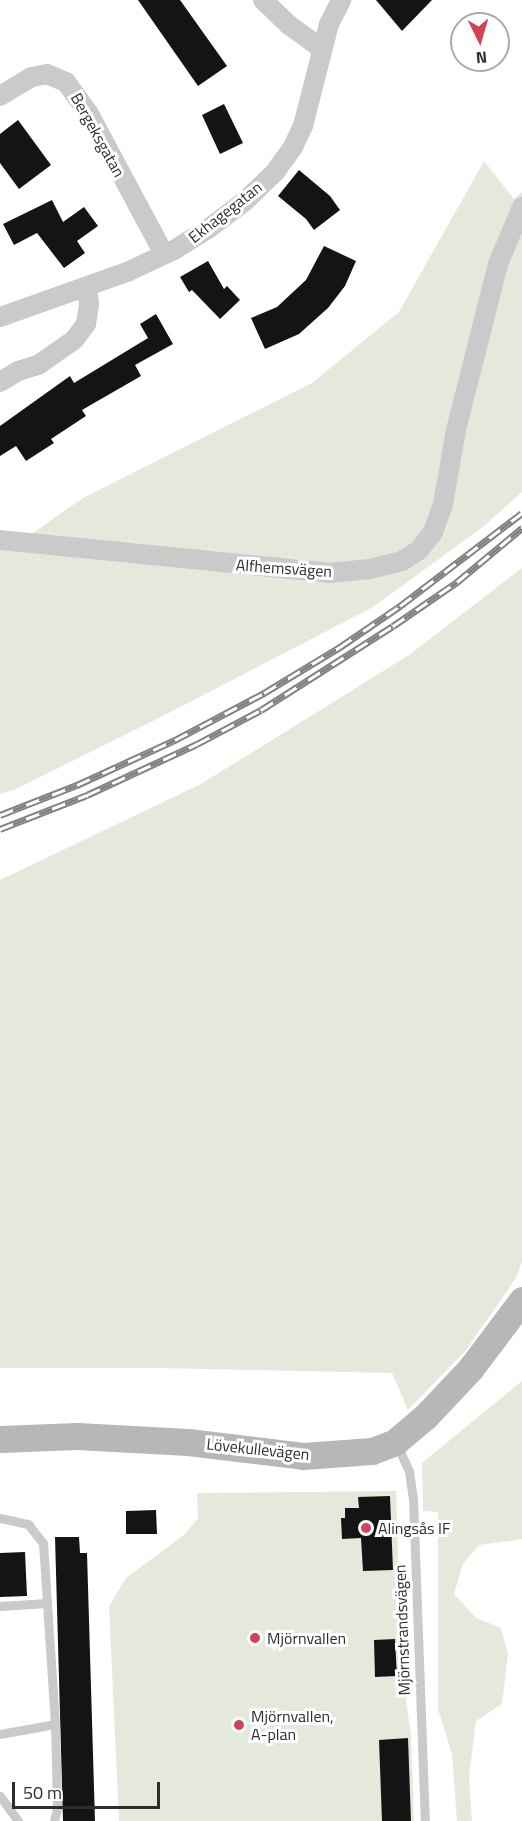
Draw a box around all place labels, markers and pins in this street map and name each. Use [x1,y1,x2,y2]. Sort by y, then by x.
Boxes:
place label: Alingsås IF [378,1518,450,1538]
marker: Alingsås IF [359,1521,373,1535]
place label: Mjörnvallen [267,1628,346,1648]
marker: Mjörnvallen [248,1631,262,1645]
place label: Mjörnvallen, A-plan [251,1706,334,1744]
marker: Mjörnvallen, A-plan [232,1718,246,1732]

